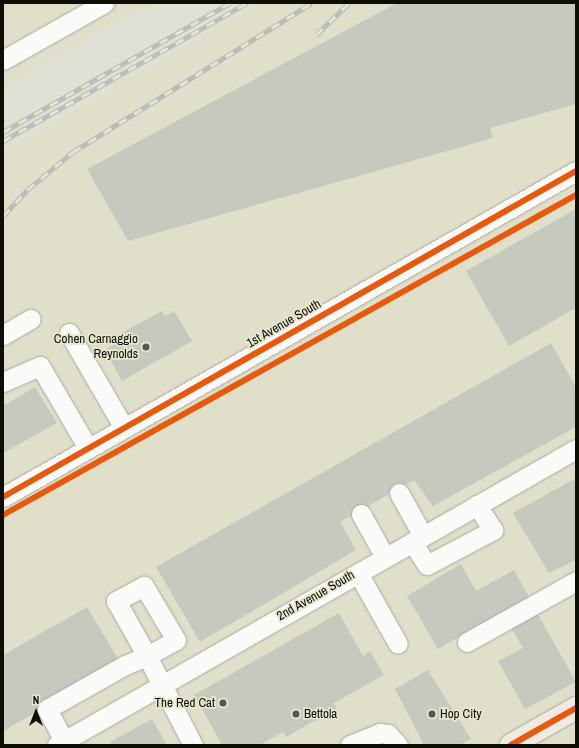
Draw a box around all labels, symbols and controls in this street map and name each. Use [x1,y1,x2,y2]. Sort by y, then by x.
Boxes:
street label: 1st Avenue South [244,296,324,352]
place label: Cohen Carnaggio Reynolds [54,332,138,363]
marker: Cohen Carnaggio Reynolds [141,342,151,352]
street label: 2nd Avenue South [274,567,358,625]
north arrow [16,692,56,732]
text: N [33,693,39,707]
place label: The Red Cat [155,695,215,711]
marker: The Red Cat [218,698,228,708]
place label: Bettola [304,706,337,722]
place label: Hop City [440,706,481,722]
marker: Bettola [291,709,301,719]
marker: Hop City [427,709,437,719]

